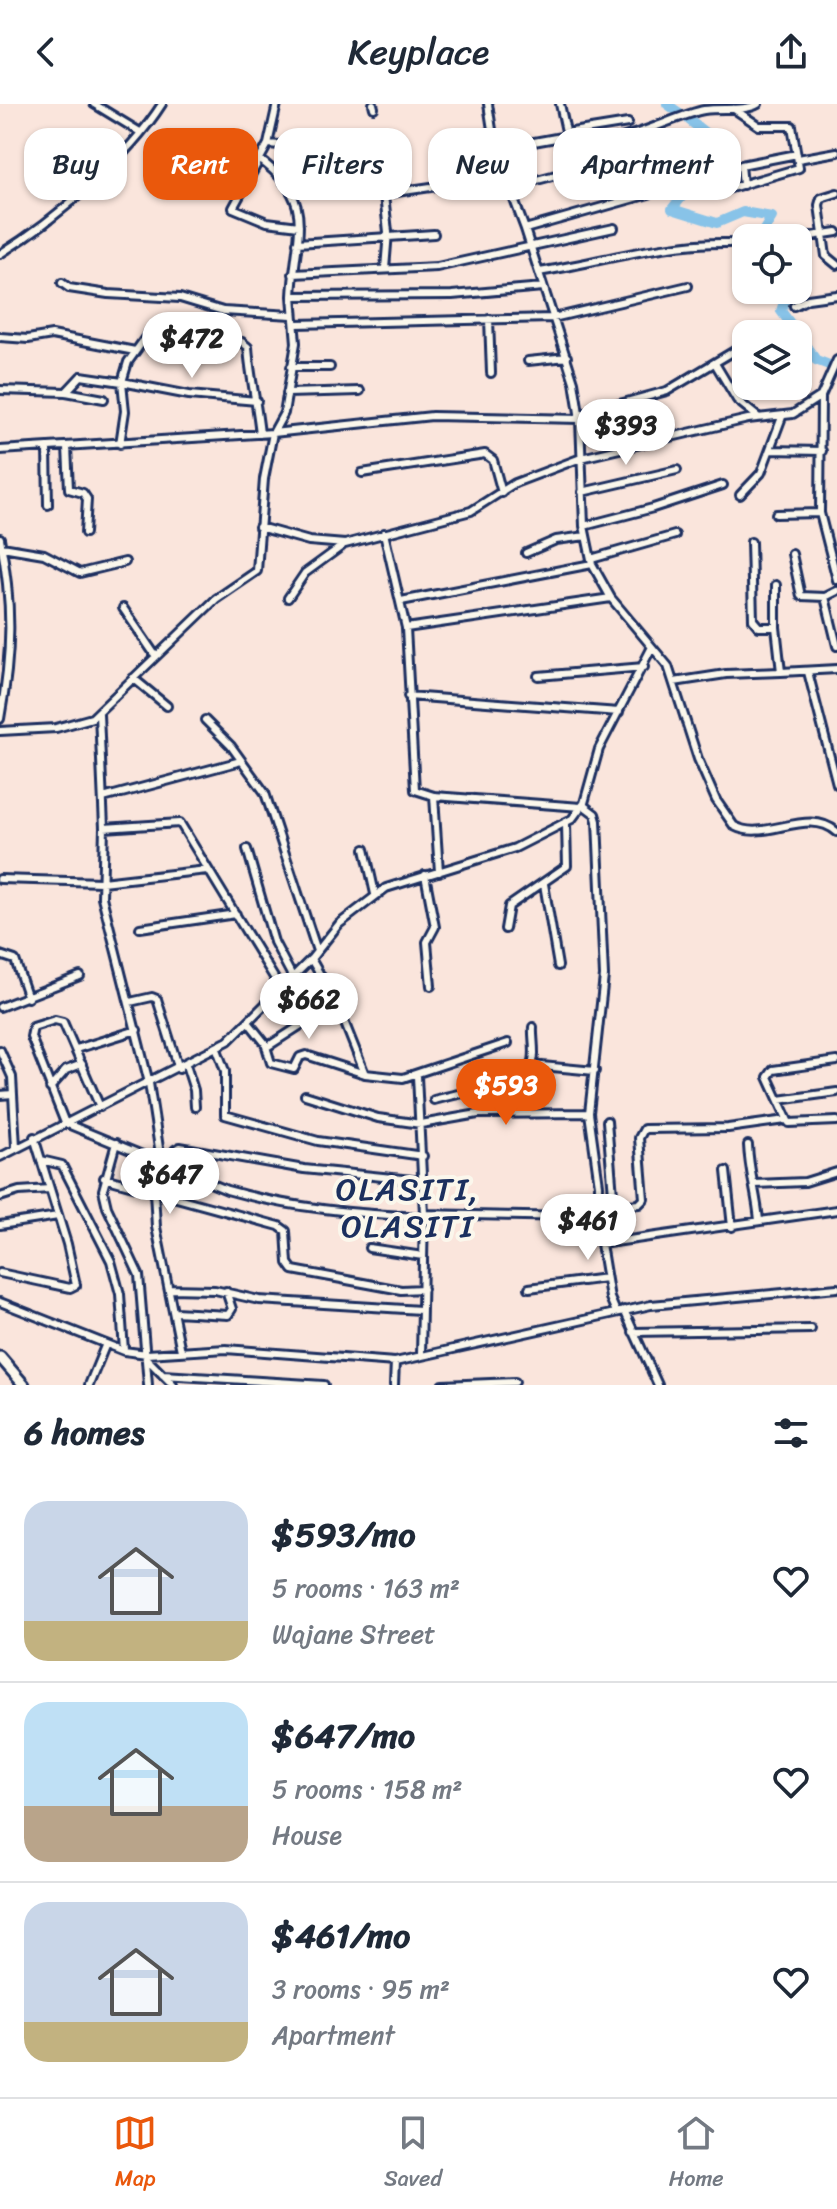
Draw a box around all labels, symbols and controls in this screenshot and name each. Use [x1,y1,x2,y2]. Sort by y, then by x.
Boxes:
text: Keyplace [348,20,489,84]
icon: back [24,30,68,74]
icon: share [769,30,813,74]
chip: Buy [24,128,127,200]
chip: Rent [143,128,258,200]
chip: Filters [274,128,412,200]
chip: New [428,128,537,200]
chip: Apartment [553,128,741,200]
map controls [732,224,812,400]
button: locate [732,224,812,304]
pin: $472 [145,312,239,380]
text: $472 [160,315,224,361]
button: layers [732,320,812,400]
pin: $393 [579,399,673,467]
text: $393 [595,402,657,448]
pin: $662 [262,973,356,1041]
text: $662 [278,976,340,1022]
pin: $593 [459,1059,553,1127]
text: $593 [474,1062,538,1108]
pin: $647 [123,1148,217,1216]
text: $647 [138,1151,202,1197]
district label: OLASITI, OLASITI [336,1161,480,1255]
pin: $461 [541,1194,635,1262]
text: $461 [558,1197,618,1243]
text: 6 homes [24,1403,145,1463]
icon: filters [769,1411,813,1455]
text: $593/mo [272,1505,415,1565]
icon: home [88,1533,184,1629]
icon: heart [769,1559,813,1603]
text: 5 rooms · 163 m² [272,1565,460,1611]
text: Wajane Street [272,1611,435,1657]
text: $647/mo [272,1706,415,1766]
icon: home [88,1734,184,1830]
icon: heart [769,1760,813,1804]
text: 5 rooms · 158 m² [272,1766,463,1812]
text: House [272,1812,342,1858]
text: $461/mo [272,1906,410,1966]
icon: home [88,1934,184,2030]
icon: heart [769,1960,813,2004]
text: 3 rooms · 95 m² [272,1966,450,2012]
text: Apartment [272,2012,395,2058]
tab: Map [113,2111,157,2198]
tab: Saved [384,2111,442,2198]
tab: Home [669,2111,724,2198]

